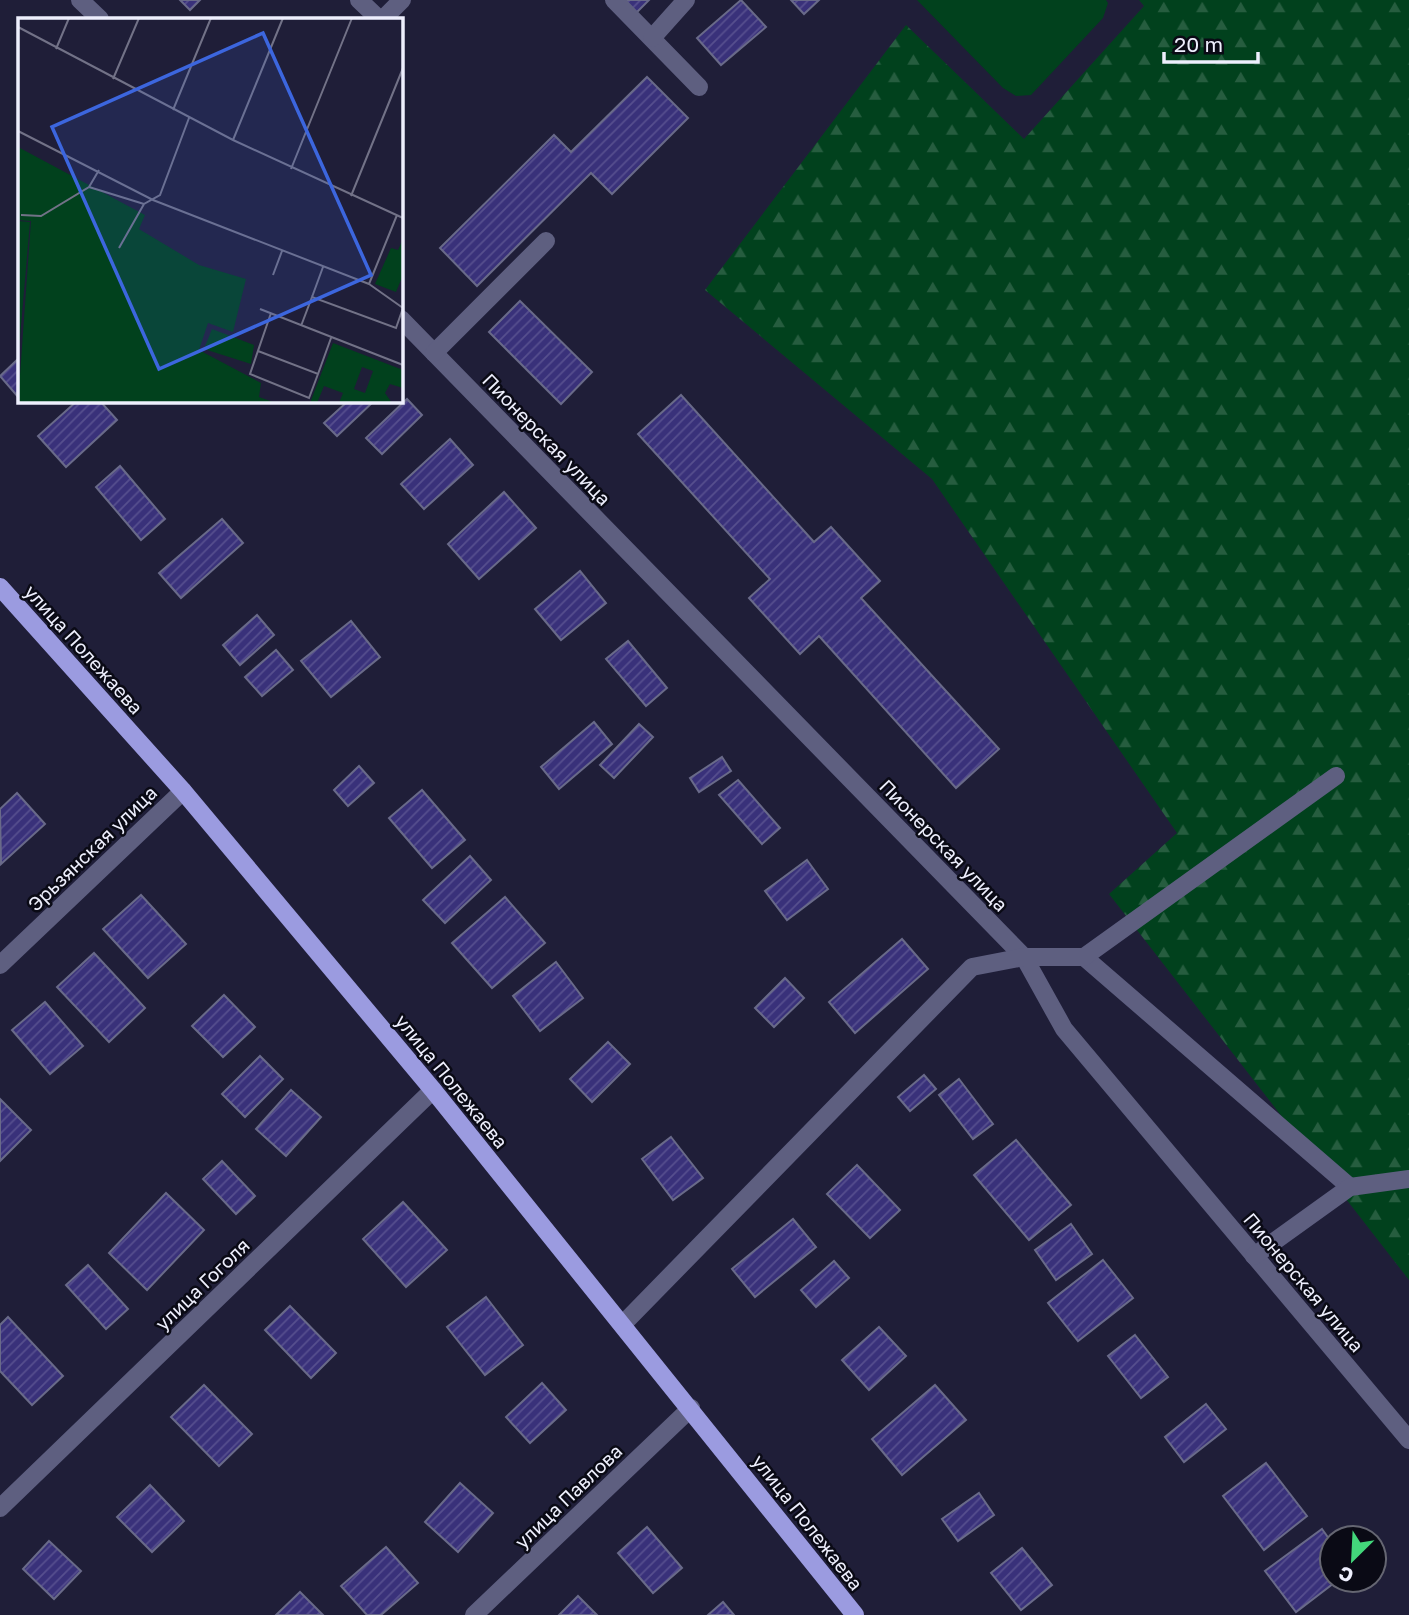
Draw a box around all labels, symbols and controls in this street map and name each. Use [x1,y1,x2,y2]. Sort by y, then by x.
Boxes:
inset map [18,18,402,402]
scale bar [1164,21,1258,65]
text: 20 m [1174,31,1223,57]
street label: Пионерская улица [478,368,616,510]
street label: улица Полежаева [20,580,148,718]
street label: Пионерская улица [875,774,1013,916]
street label: Эрьзянская улица [23,781,161,915]
street label: улица Полежаева [391,1009,513,1153]
street label: Пионерская улица [1239,1208,1369,1356]
street label: улица Гоголя [150,1233,254,1335]
street label: улица Павлова [510,1439,626,1553]
street label: улица Полежаева [748,1450,868,1594]
north arrow [1318,1524,1388,1594]
text: С [1335,1562,1357,1588]

